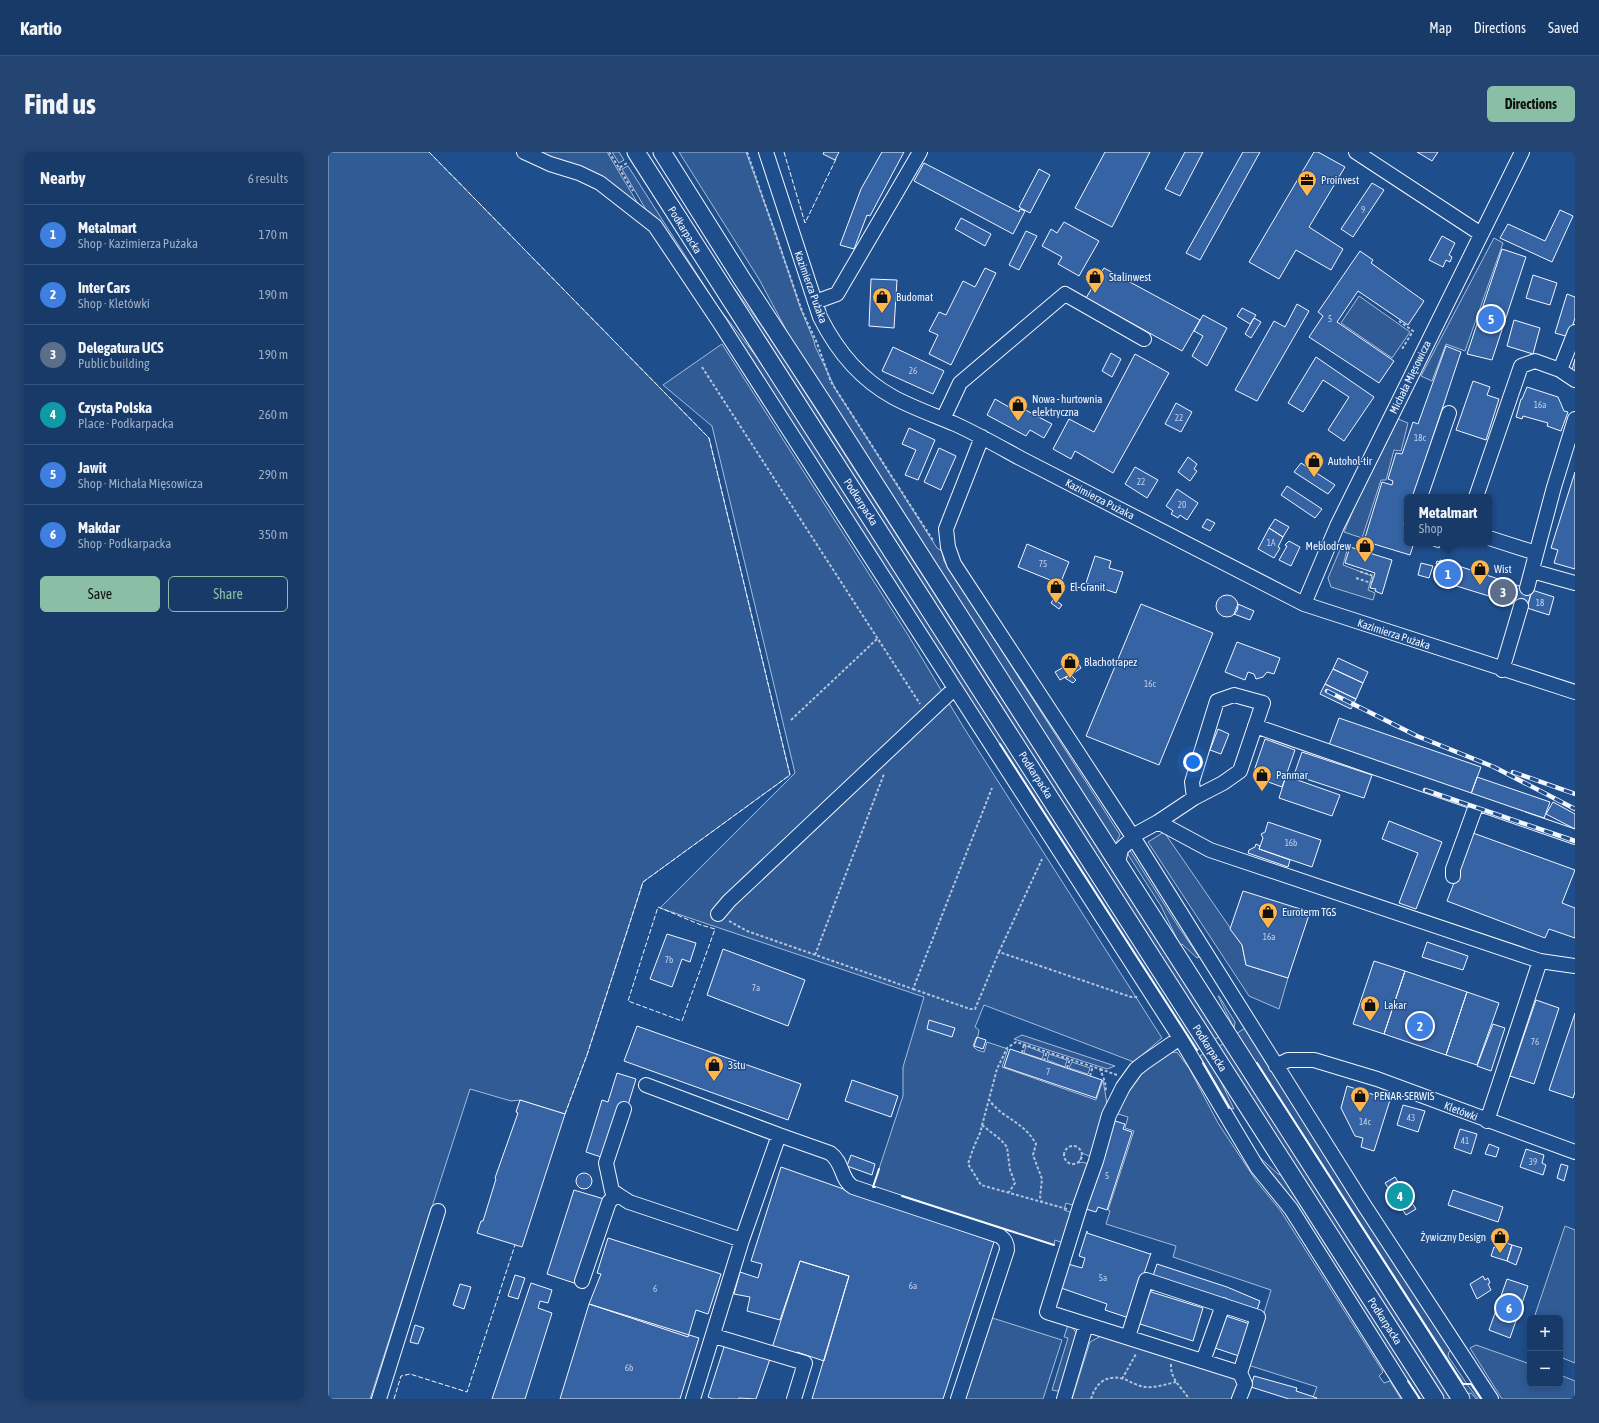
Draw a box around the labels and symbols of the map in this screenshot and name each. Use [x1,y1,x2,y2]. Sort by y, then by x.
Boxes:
office icon: Proinvest [1296,169,1318,197]
place label: Proinvest [1321,174,1359,186]
street label: Podkarpacka [666,204,704,256]
house number: 9 [1361,205,1365,215]
street label: Kazimierza Pużaka [792,249,830,325]
shop icon: Stalinwest [1084,266,1106,294]
place label: Stalinwest [1109,271,1151,283]
shop icon: Budomat [871,286,893,314]
place label: Budomat [896,291,933,303]
pin: 5 [1478,304,1504,334]
house number: 5 [1328,314,1332,324]
street label: Michała Mięsowicza [1387,338,1433,416]
house number: 26 [909,366,917,376]
place label: Nowa - hurtownia elektryczna [1032,393,1102,418]
shop icon: Nowa - hurtownia elektryczna [1007,394,1029,422]
house number: 16a [1534,400,1546,410]
house number: 22 [1175,413,1183,423]
house number: 18c [1414,433,1427,443]
shop icon: Autohol-tir [1303,450,1325,478]
place label: Autohol-tir [1328,455,1373,467]
street label: Podkarpacka [841,476,881,528]
street label: Kazimierza Pużaka [1064,476,1136,522]
house number: 22 [1137,477,1145,487]
house number: 20 [1178,500,1186,510]
shop icon: Meblodrew [1354,535,1376,563]
house number: 1A [1267,538,1276,548]
place label: Meblodrew [1306,540,1351,552]
shop icon: Wist [1469,558,1491,586]
house number: 75 [1039,559,1047,569]
pin: 1 [1435,559,1461,589]
place label: Wist [1494,563,1512,575]
shop icon: El-Granit [1045,576,1067,604]
pin: 3 [1490,577,1516,607]
place label: El-Granit [1070,581,1105,593]
house number: 18 [1536,598,1544,608]
street label: Kazimierza Pużaka [1356,617,1432,651]
shop icon: Blachotrapez [1059,651,1081,679]
place label: Blachotrapez [1084,656,1137,668]
house number: 16c [1144,679,1157,689]
street label: Podkarpacka [1016,749,1056,801]
your location [1183,752,1203,772]
shop icon: Panmar [1251,764,1273,792]
place label: Panmar [1276,769,1309,781]
house number: 16b [1285,838,1297,848]
shop icon: Euroterm TGS [1257,901,1279,929]
place label: Euroterm TGS [1282,906,1337,918]
house number: 16a [1263,932,1275,942]
house number: 7b [665,955,673,965]
house number: 7a [752,983,760,993]
shop icon: Lakar [1359,994,1381,1022]
place label: Lakar [1384,999,1407,1011]
pin: 2 [1407,1011,1433,1041]
street label: Podkarpacka [1190,1022,1230,1074]
house number: 76 [1531,1037,1539,1047]
shop icon: 3stu [703,1054,725,1082]
place label: 3stu [728,1059,746,1071]
house number: 7 [1046,1067,1050,1077]
shop icon: PENAR-SERWIS [1349,1085,1371,1113]
place label: PENAR-SERWIS [1374,1090,1435,1102]
street label: Kletówki [1443,1099,1479,1123]
house number: 43 [1407,1113,1415,1123]
house number: 14c [1359,1117,1372,1127]
house number: 41 [1461,1136,1469,1146]
house number: 39 [1529,1157,1537,1167]
house number: 5 [1105,1171,1109,1181]
pin: 4 [1387,1181,1413,1211]
shop icon: Żywiczny Design [1489,1226,1511,1254]
place label: Żywiczny Design [1420,1231,1486,1243]
house number: 5a [1099,1273,1107,1283]
house number: 6a [909,1281,917,1291]
house number: 6 [653,1284,657,1294]
pin: 6 [1496,1293,1522,1323]
street label: Podkarpacka [1365,1295,1405,1347]
house number: 6b [625,1363,633,1373]

